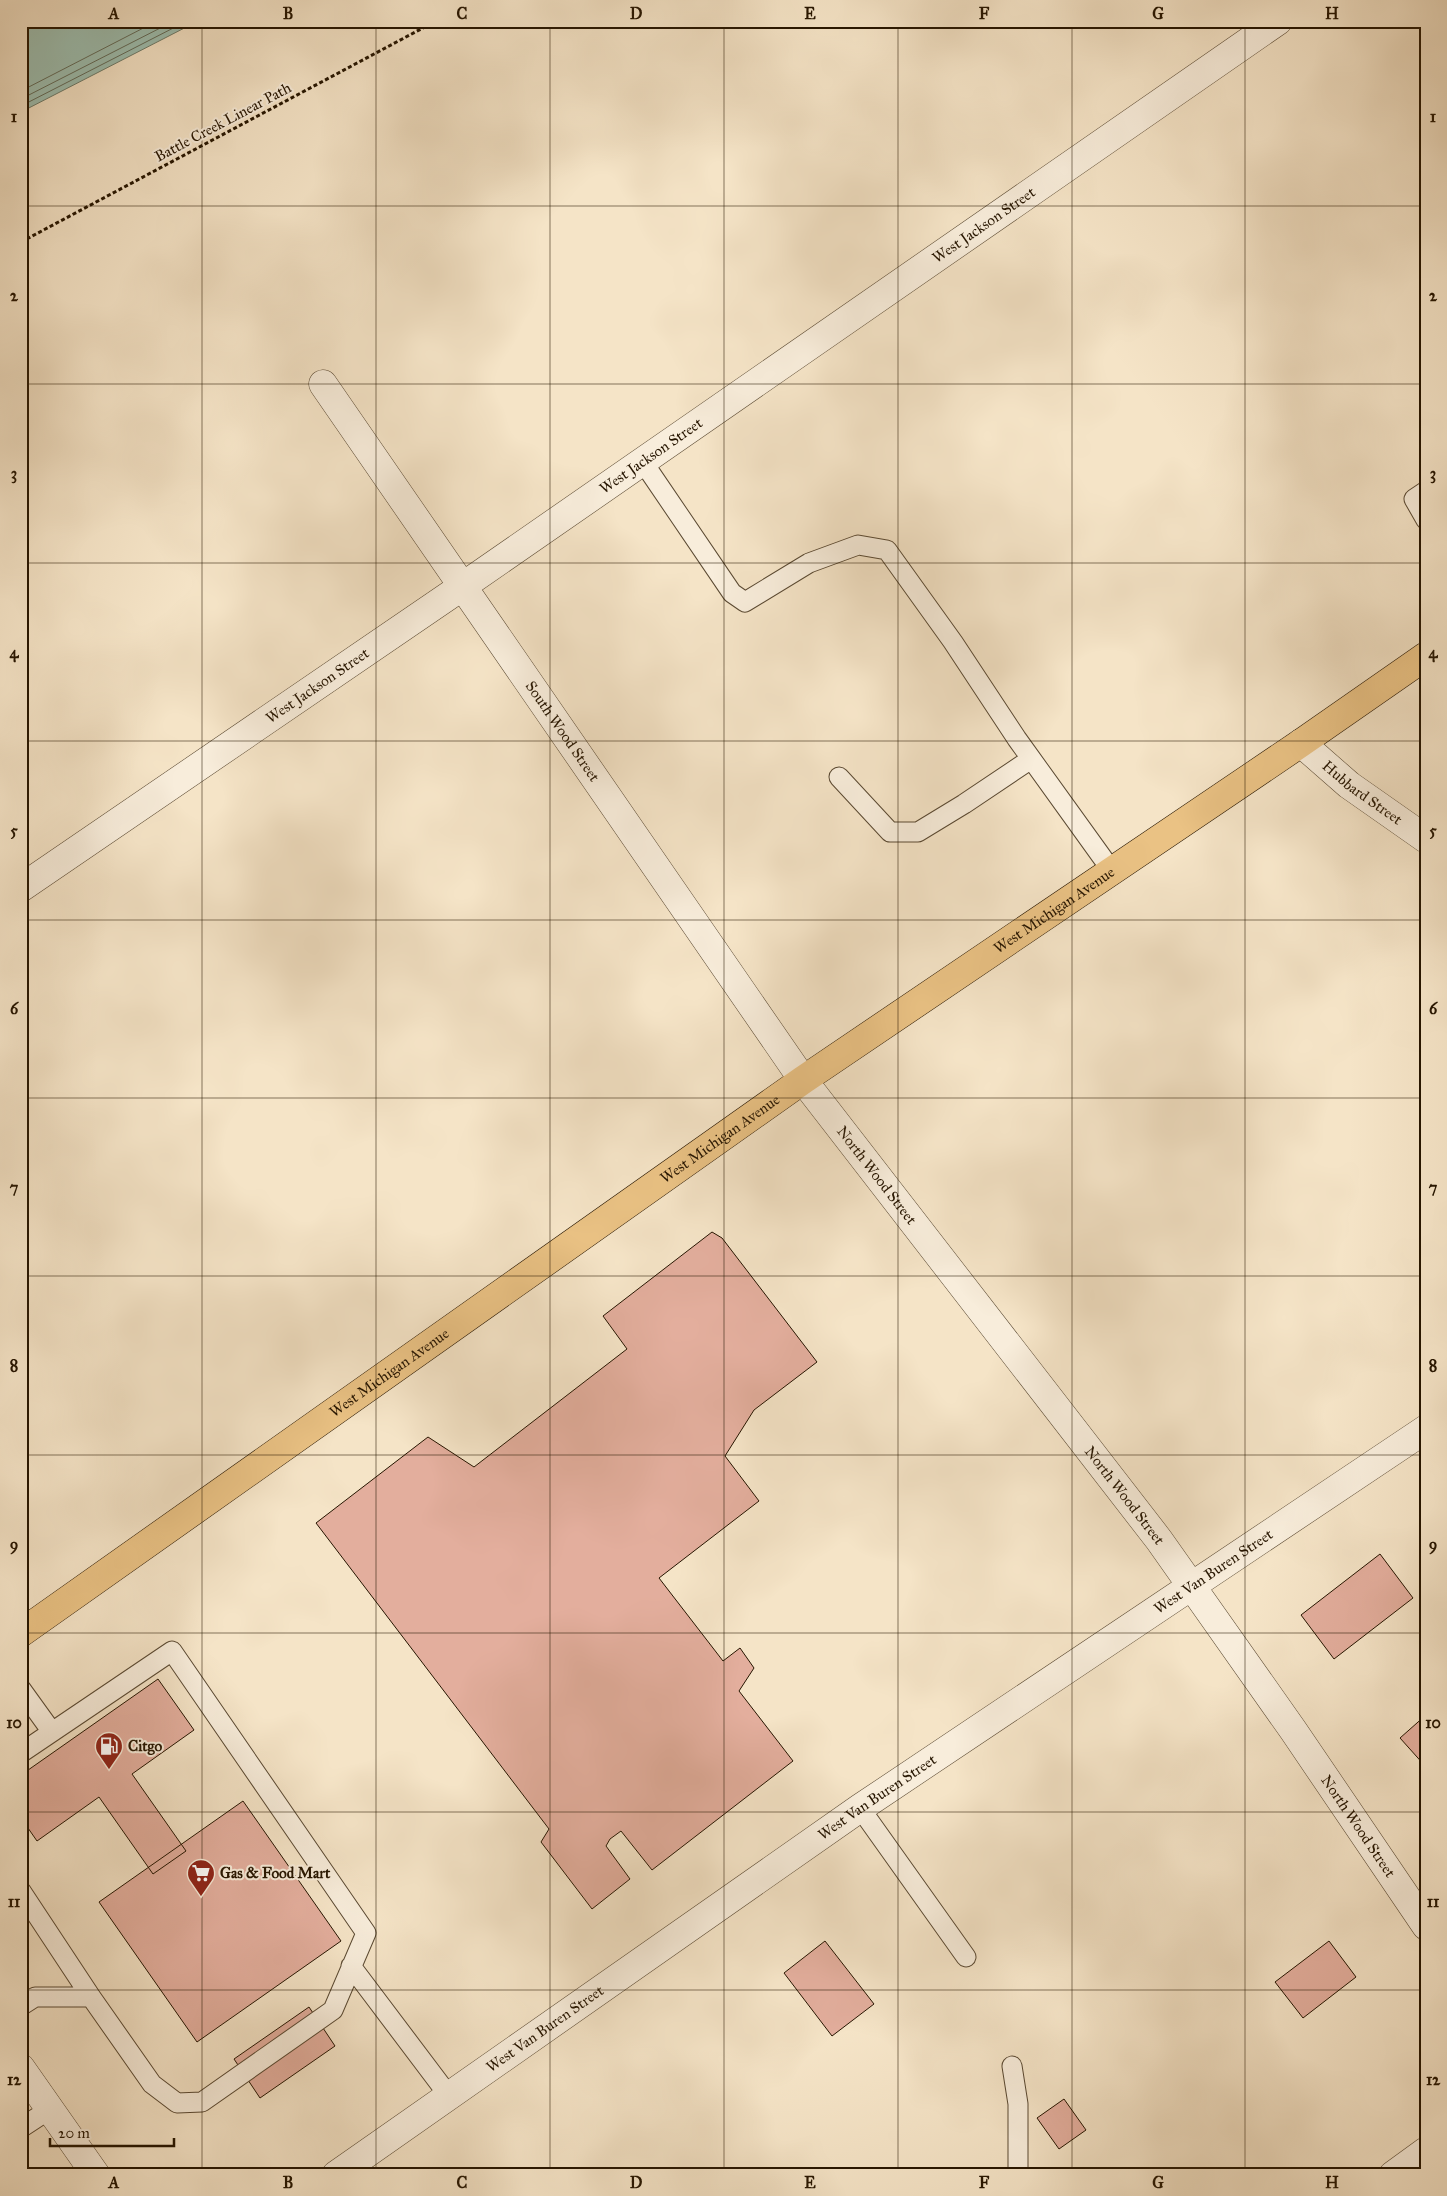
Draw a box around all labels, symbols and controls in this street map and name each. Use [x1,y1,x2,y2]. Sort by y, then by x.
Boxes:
text: A [108,4,120,23]
text: B [283,4,293,23]
text: C [457,4,468,23]
text: D [630,4,643,23]
text: E [804,4,816,23]
text: F [979,4,990,23]
text: G [1152,4,1164,23]
text: H [1325,4,1339,23]
street label: Battle Creek Linear Path [152,78,295,166]
text: 1 [11,107,18,126]
text: 1 [1430,107,1437,126]
street label: West Jackson Street [929,183,1039,267]
text: 2 [10,286,19,305]
text: 2 [1429,286,1438,305]
street label: West Jackson Street [596,413,706,498]
text: 3 [11,464,17,484]
text: 3 [1430,464,1436,484]
text: 4 [10,643,20,663]
street label: West Jackson Street [262,643,373,727]
text: 4 [1429,643,1439,663]
street label: South Wood Street [522,678,604,786]
street label: Hubbard Street [1319,757,1406,829]
text: 5 [10,821,18,840]
text: 5 [1429,821,1437,840]
street label: West Michigan Avenue [990,863,1118,957]
text: 6 [10,999,19,1018]
text: 6 [1429,999,1438,1018]
street label: West Michigan Avenue [657,1090,783,1187]
street label: North Wood Street [833,1122,921,1229]
text: 7 [10,1178,19,1197]
text: 7 [1429,1178,1438,1197]
street label: West Michigan Avenue [326,1324,452,1421]
text: 8 [10,1356,18,1375]
text: 8 [1429,1356,1437,1375]
street label: North Wood Street [1081,1443,1169,1549]
street label: West Van Buren Street [1150,1525,1277,1618]
text: 9 [10,1535,18,1555]
text: 9 [1429,1535,1437,1555]
text: 10 [6,1713,22,1732]
text: 10 [1425,1713,1441,1732]
fuel station icon: Citgo [94,1731,124,1770]
place label: Citgo [128,1737,163,1756]
street label: West Van Buren Street [814,1750,940,1844]
street label: North Wood Street [1317,1772,1400,1881]
supermarket icon: Gas & Food Mart [186,1858,216,1897]
place label: Gas & Food Mart [220,1864,331,1882]
text: 11 [8,1892,21,1911]
text: 11 [1427,1892,1440,1911]
street label: West Van Buren Street [483,1981,608,2076]
text: 12 [7,2070,22,2089]
text: 12 [1426,2070,1441,2089]
scale bar [50,2116,174,2148]
text: 20 m [58,2124,90,2142]
text: A [108,2173,120,2192]
text: B [283,2173,293,2192]
text: C [457,2173,468,2192]
text: D [630,2173,643,2192]
text: E [804,2173,816,2192]
text: F [979,2173,990,2192]
text: G [1152,2173,1164,2192]
text: H [1325,2173,1339,2192]

